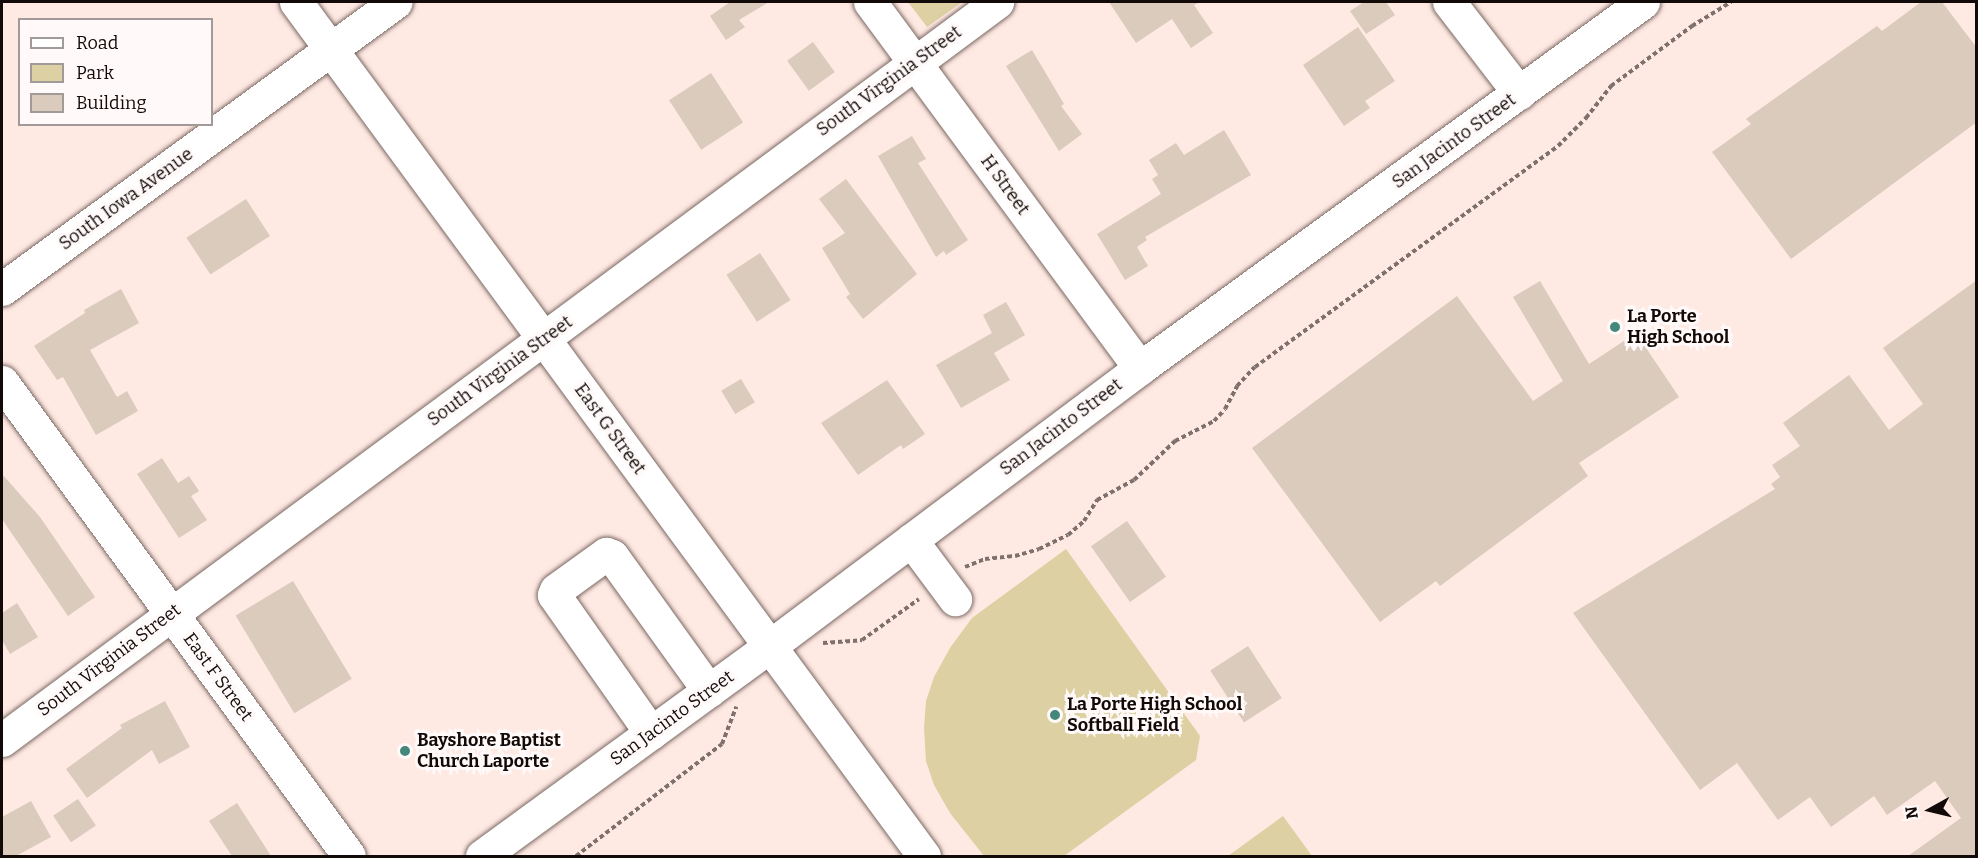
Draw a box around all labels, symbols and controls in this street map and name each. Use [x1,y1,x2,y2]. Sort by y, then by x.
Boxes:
legend [18,18,213,126]
street label: South Virginia Street [812,21,966,141]
text: Road [76,32,118,54]
text: Park [76,62,114,84]
street label: San Jacinto Street [1388,89,1520,193]
text: Building [76,92,147,114]
street label: South Iowa Avenue [55,143,197,255]
street label: H Street [976,151,1034,219]
place label: La Porte High School [1627,306,1729,348]
street label: South Virginia Street [423,311,577,431]
marker: La Porte High School [1608,320,1622,334]
street label: San Jacinto Street [996,374,1126,480]
street label: East G Street [570,379,650,479]
street label: South Virginia Street [33,599,185,721]
street label: East F Street [179,629,257,725]
street label: San Jacinto Street [606,666,738,770]
place label: La Porte High School Softball Field [1067,694,1242,736]
marker: La Porte High School Softball Field [1048,708,1062,722]
place label: Bayshore Baptist Church Laporte [417,730,561,772]
marker: Bayshore Baptist Church Laporte [398,744,412,758]
north arrow [1900,780,1960,840]
text: N [1901,805,1922,820]

